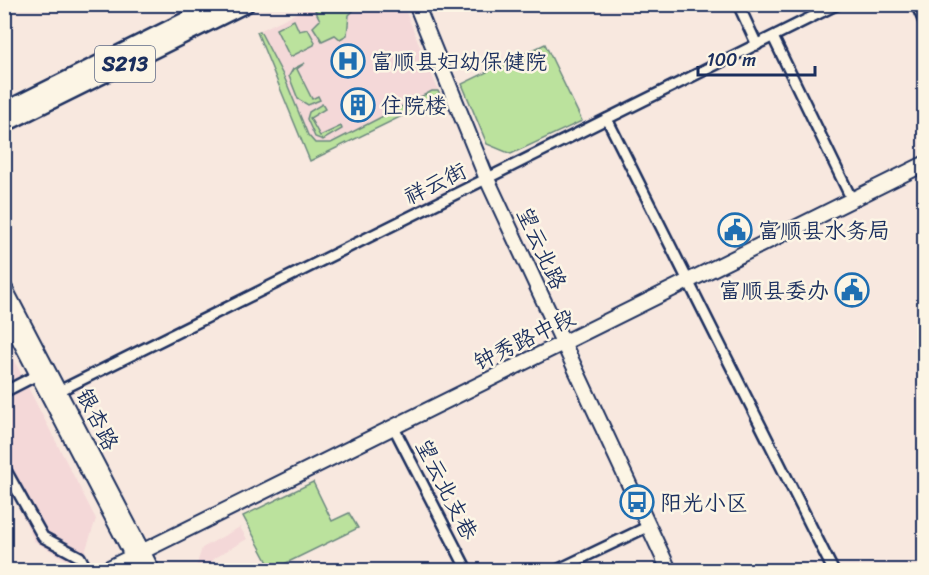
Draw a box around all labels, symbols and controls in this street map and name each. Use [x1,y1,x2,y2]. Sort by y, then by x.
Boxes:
scale bar [698,39,815,77]
place label: 富顺县妇幼保健院 [371,42,547,81]
hospital icon: 富顺县妇幼保健院 [330,43,366,79]
text: 100 m [707,44,756,76]
road number: S213 [95,46,155,82]
place label: 住院楼 [381,86,447,125]
building icon: 住院楼 [340,87,376,123]
street label: 祥云街 [397,151,473,215]
street label: 望云北路 [505,200,578,296]
place label: 富顺县水务局 [758,211,890,250]
public building icon: 富顺县水务局 [717,212,753,248]
place label: 富顺县委办 [719,271,829,310]
public building icon: 富顺县委办 [834,272,870,308]
street label: 钟秀路中段 [466,298,582,381]
street label: 银杏路 [65,381,130,457]
street label: 望云北支巷 [404,431,489,547]
place label: 阳光小区 [660,483,748,522]
bus stop icon: 阳光小区 [619,484,655,520]

